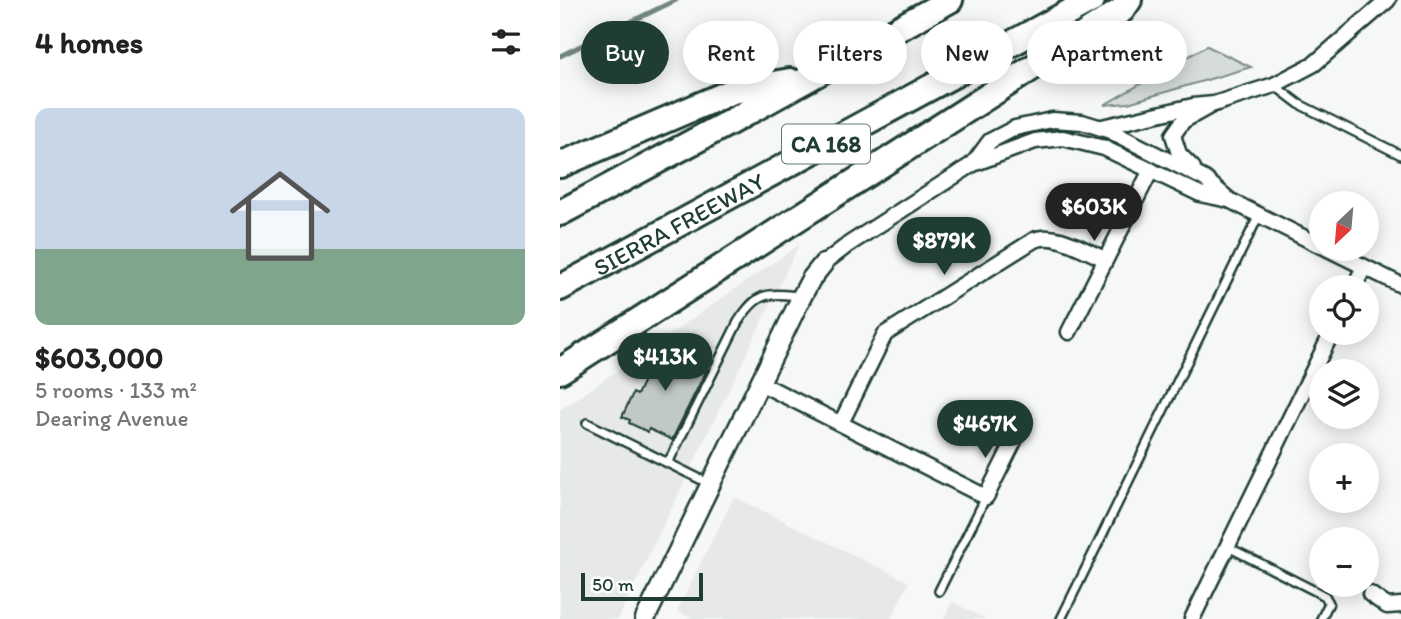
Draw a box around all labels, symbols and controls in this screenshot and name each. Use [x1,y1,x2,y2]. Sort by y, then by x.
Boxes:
chip: Buy [581,21,669,84]
chip: Rent [683,21,779,84]
chip: Filters [793,21,907,84]
chip: New [921,21,1013,84]
chip: Apartment [1027,21,1187,84]
icon: filters [487,23,525,61]
text: 4 homes [35,24,143,61]
road number: CA 168 [782,125,870,164]
icon: home [217,153,343,279]
street label: SIERRA FREEWAY [588,166,769,282]
pin: $603K [1045,184,1143,243]
north arrow [1309,191,1379,261]
map controls [1309,191,1379,597]
text: $603K [1061,192,1127,220]
pin: $879K [895,218,993,277]
text: $879K [913,226,975,254]
button: locate [1309,275,1379,345]
pin: $413K [616,334,714,393]
text: $603,000 [35,339,163,376]
text: $413K [633,342,697,370]
button: layers [1309,359,1379,429]
text: 5 rooms · 133 m² [35,376,197,404]
pin: $467K [936,400,1034,460]
text: Dearing Avenue [35,404,189,432]
text: $467K [953,409,1017,437]
button: + [1309,443,1379,513]
button: − [1309,527,1379,597]
scale bar [581,570,704,602]
text: 50 m [592,573,634,596]

